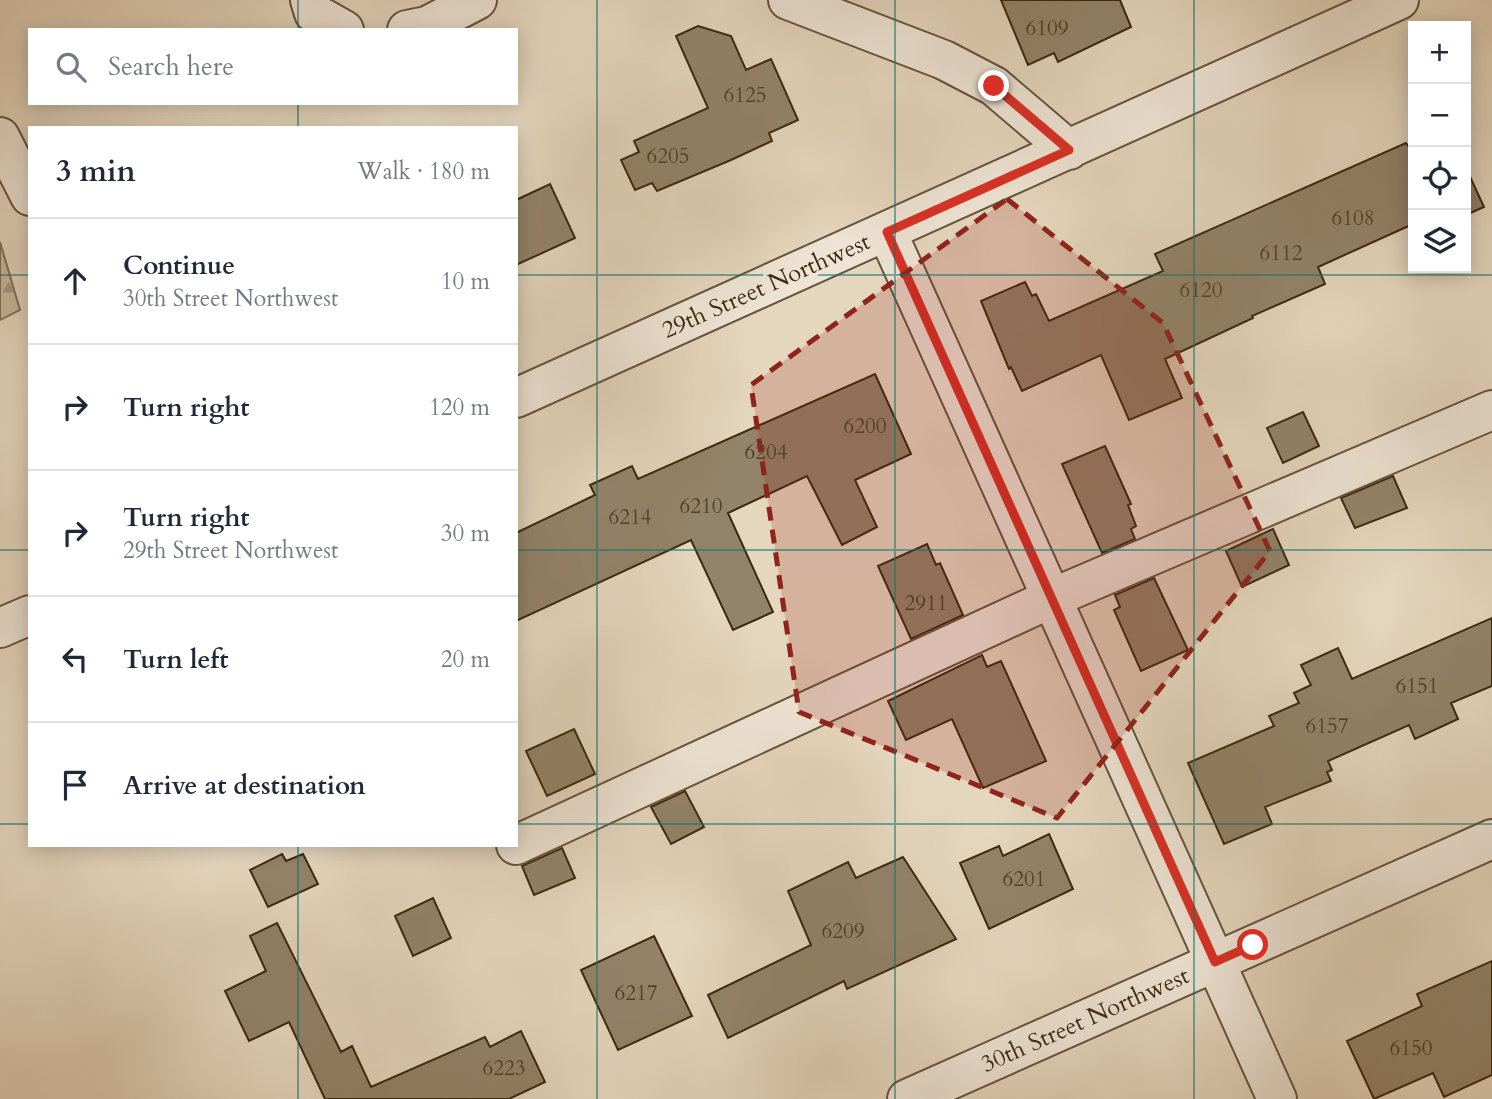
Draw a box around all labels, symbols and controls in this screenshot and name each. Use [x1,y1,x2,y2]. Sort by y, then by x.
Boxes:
house number: 6109 [1025,14,1069,43]
map controls [1408,21,1471,273]
button: + [1408,21,1471,84]
search box [28,28,518,105]
icon: search [52,48,90,86]
text: Search here [108,49,234,84]
route end [978,70,1009,101]
house number: 6125 [723,81,767,110]
button: − [1408,84,1471,147]
house number: 6205 [646,142,690,171]
button: locate [1408,147,1471,210]
text: 3 min [56,151,136,192]
text: Walk · 180 m [357,156,490,187]
house number: 6108 [1331,204,1375,233]
button: layers [1408,210,1471,273]
street label: 29th Street Northwest [657,225,876,347]
house number: 6112 [1259,239,1303,268]
text: Continue [123,248,235,283]
icon: ahead [56,262,94,300]
text: 10 m [441,266,490,297]
house number: 6120 [1179,276,1223,305]
text: 30th Street Northwest [123,283,338,314]
icon: right [56,388,94,426]
text: Turn right [123,390,250,425]
text: 120 m [429,392,490,423]
house number: 6200 [843,412,887,441]
house number: 6204 [744,438,788,467]
house number: 6210 [679,492,723,521]
text: Turn right [123,500,250,535]
house number: 6214 [608,503,652,532]
icon: right [56,514,94,552]
text: 30 m [441,518,490,549]
text: 29th Street Northwest [123,535,338,566]
house number: 2911 [904,589,948,618]
icon: left [56,640,94,678]
text: Turn left [123,642,228,677]
text: 20 m [441,644,490,675]
house number: 6151 [1395,672,1439,701]
house number: 6157 [1305,712,1349,741]
icon: arrive [56,766,94,804]
text: Arrive at destination [123,768,366,803]
house number: 6201 [1002,865,1046,894]
house number: 6209 [821,917,865,946]
route start [1237,929,1268,960]
street label: 30th Street Northwest [976,959,1195,1081]
house number: 6217 [614,979,658,1008]
house number: 6150 [1389,1034,1433,1063]
house number: 6223 [482,1054,526,1083]

